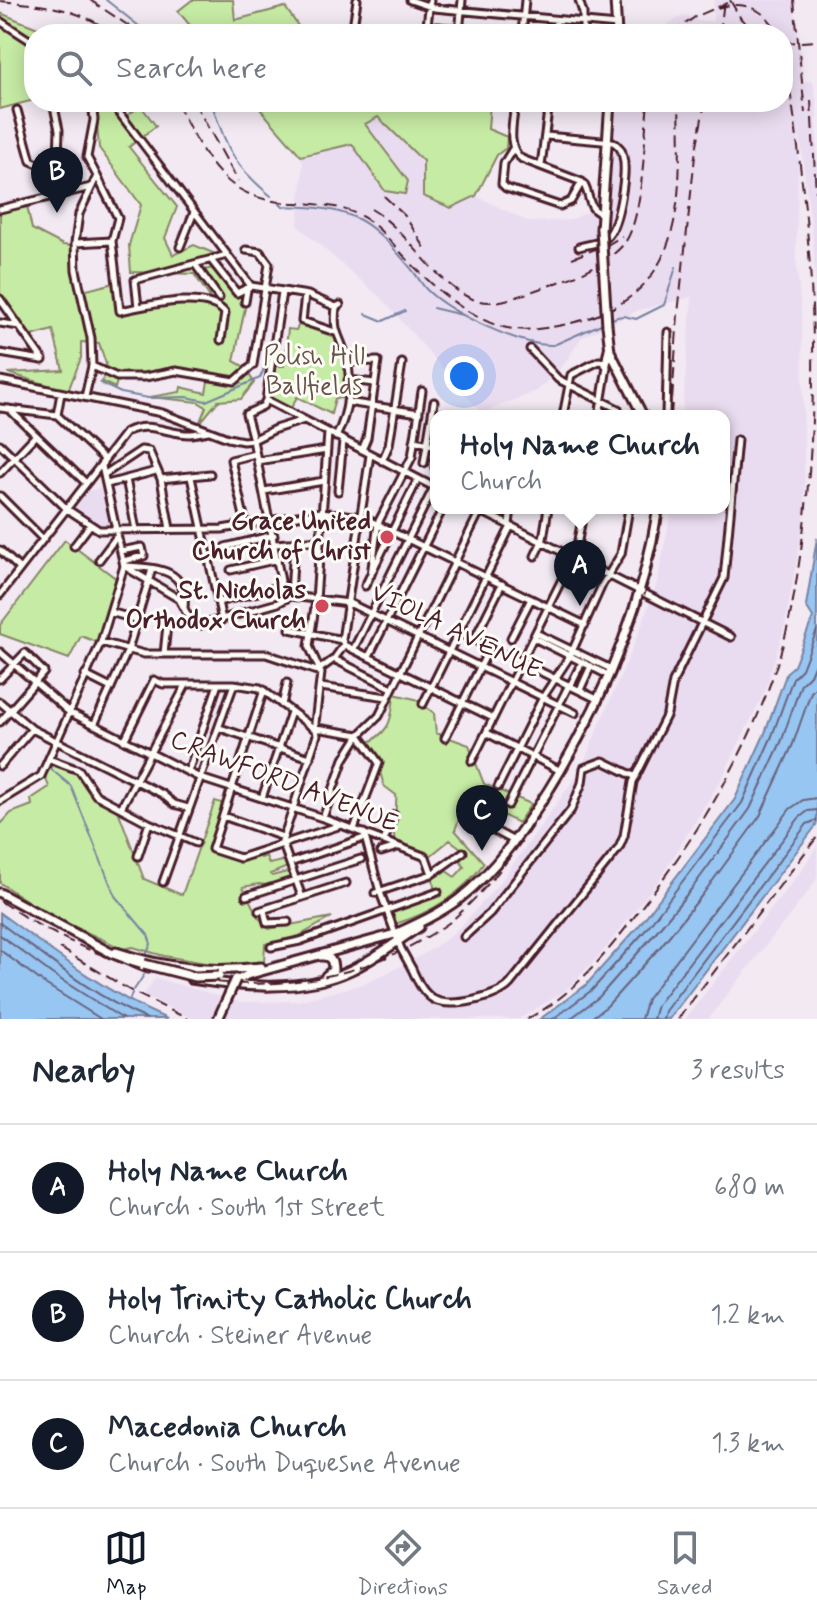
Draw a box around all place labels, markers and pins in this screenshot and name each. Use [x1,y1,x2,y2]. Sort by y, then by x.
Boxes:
pin: B [31,147,83,213]
place label: Grace United Church of Christ [192,505,372,569]
marker: Grace United Church of Christ [378,528,396,546]
pin: A [554,540,606,606]
place label: St. Nicholas Orthodox Church [125,574,306,638]
marker: St. Nicholas Orthodox Church [313,597,331,615]
pin: C [456,785,508,851]

